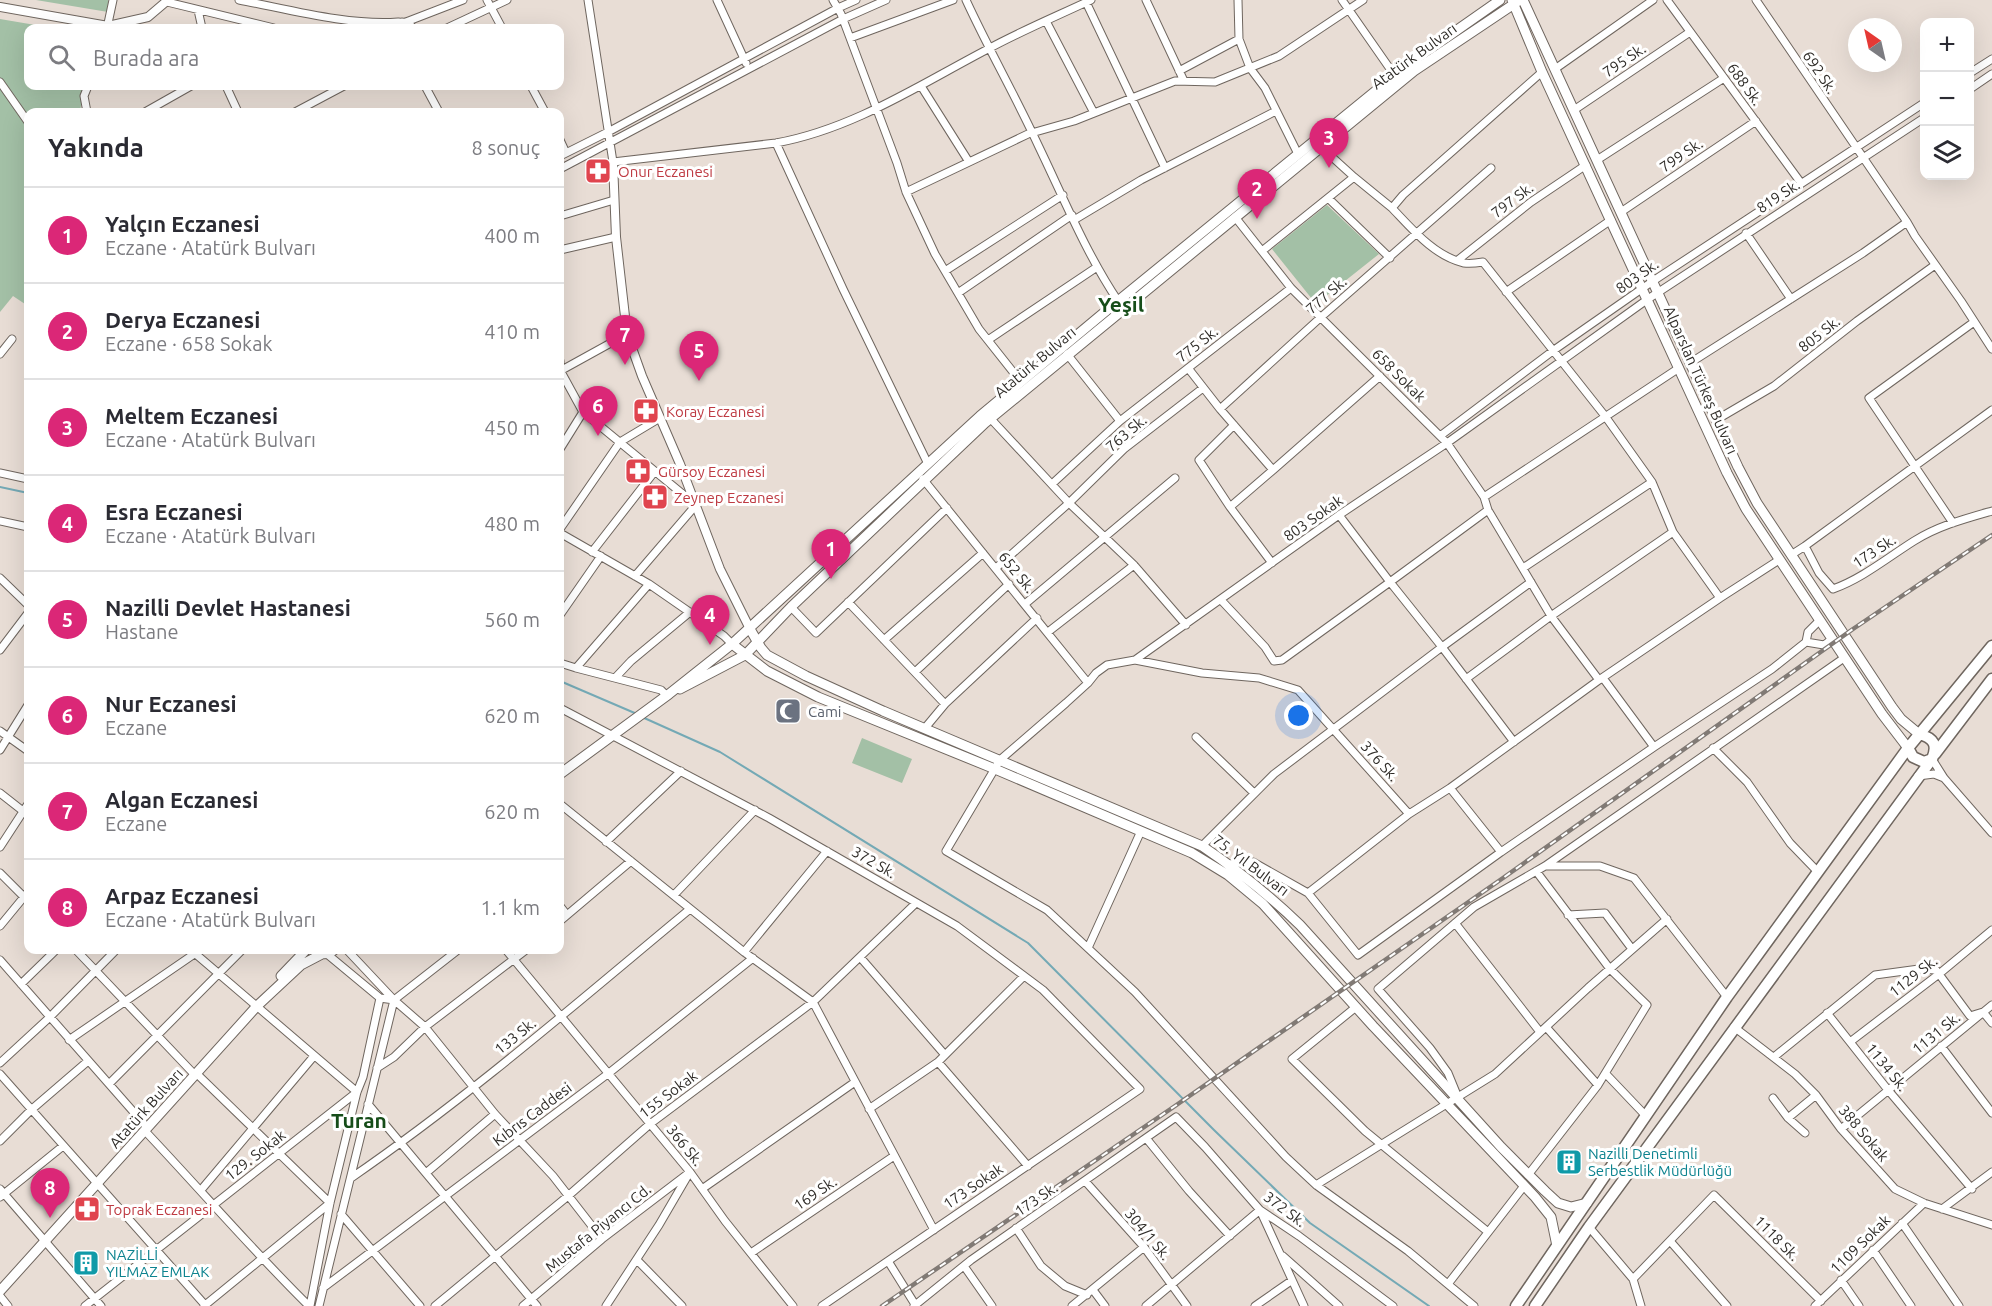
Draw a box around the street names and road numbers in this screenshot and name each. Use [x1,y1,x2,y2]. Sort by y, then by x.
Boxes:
street label: Atatürk Bulvarı [1368,19,1460,93]
street label: 795 Sk. [1599,40,1649,80]
street label: 692 Sk. [1800,47,1840,97]
street label: 688 Sk. [1724,60,1766,108]
street label: 799 Sk. [1656,135,1706,175]
street label: 819 Sk. [1753,176,1803,216]
street label: 797 Sk. [1488,179,1536,221]
street label: 803 Sk. [1612,255,1662,297]
street label: 777 Sk. [1302,273,1350,317]
street label: Alparslan Türkeş Bulvarı [1661,303,1741,457]
street label: 805 Sk. [1795,313,1843,355]
street label: Atatürk Bulvarı [991,323,1079,401]
street label: 775 Sk. [1173,323,1221,365]
street label: 658 Sokak [1369,345,1429,405]
street label: 763 Sk. [1102,411,1150,455]
street label: 803 Sokak [1280,491,1346,545]
street label: 173 Sk. [1849,531,1899,571]
street label: 652 Sk. [995,548,1039,596]
street label: 376 Sk. [1358,737,1402,785]
street label: 75. Yıl Bulvarı [1210,831,1292,899]
street label: 372 Sk. [849,843,899,881]
street label: 1129 Sk. [1886,952,1940,1000]
street label: 1131 Sk. [1909,1009,1963,1057]
street label: 133 Sk. [491,1014,539,1058]
street label: 1134 Sk. [1863,1040,1911,1094]
street label: Atatürk Bulvarı [106,1065,186,1151]
street label: 155 Sokak [636,1066,701,1121]
street label: Kıbrıs Caddesi [489,1079,575,1149]
street label: 388 Sokak [1836,1101,1893,1165]
street label: 366 Sk. [663,1121,707,1169]
street label: 129. Sokak [221,1126,289,1184]
street label: 173 Sokak [940,1160,1006,1212]
street label: 169 Sk. [790,1173,840,1213]
street label: 173 Sk. [1011,1179,1061,1219]
street label: Mustafa Piyancı Cd. [542,1180,654,1276]
street label: 372 Sk. [1261,1188,1309,1230]
street label: 304/1 Sk. [1122,1205,1174,1263]
street label: 1109 Sokak [1826,1211,1894,1277]
street label: 1118 Sk. [1751,1212,1803,1264]

